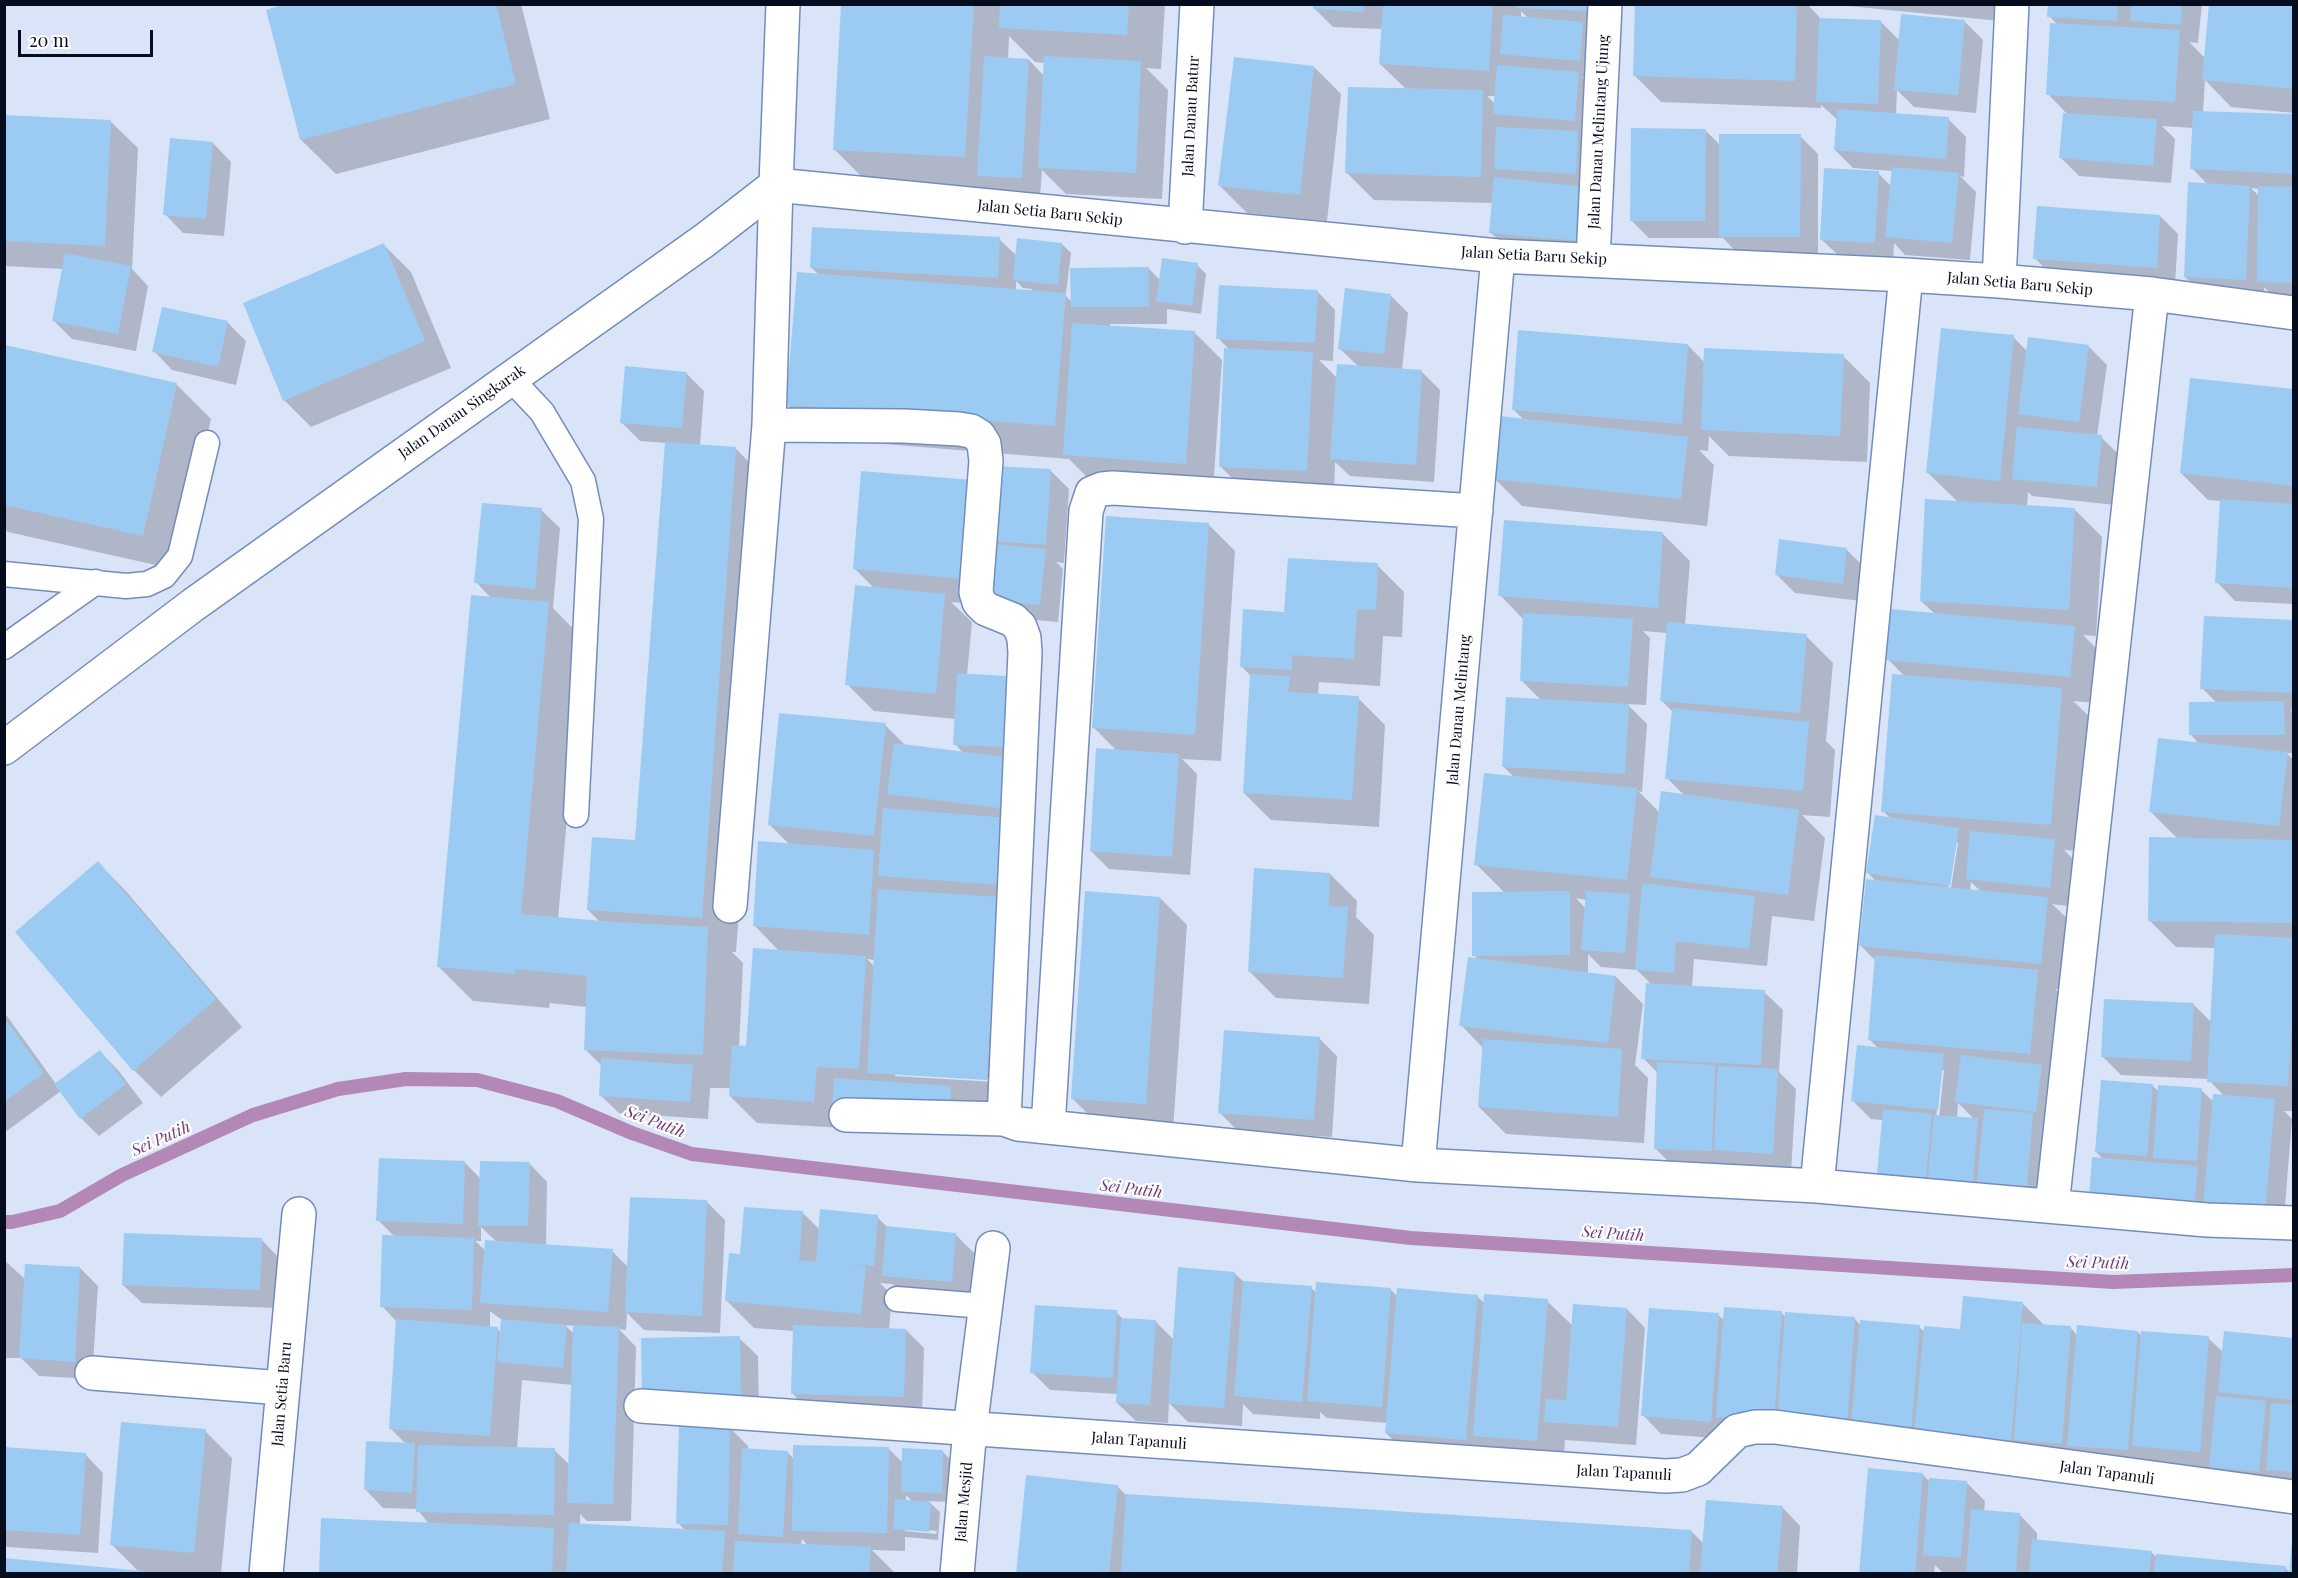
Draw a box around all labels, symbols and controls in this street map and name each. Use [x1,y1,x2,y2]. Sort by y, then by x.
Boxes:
scale bar [21,18,156,56]
text: 20 m [29,28,69,52]
street label: Jalan Danau Melintang Ujung [1585,34,1613,230]
street label: Jalan Danau Batur [1179,55,1203,177]
street label: Jalan Setia Baru Sekip [976,196,1124,230]
street label: Jalan Setia Baru Sekip [1461,243,1607,269]
street label: Jalan Setia Baru Sekip [1946,269,2094,299]
street label: Jalan Danau Singkarak [395,361,529,463]
street label: Jalan Danau Melintang [1443,634,1475,786]
water label: Sei Putih [622,1102,688,1142]
water label: Sei Putih [129,1118,193,1160]
water label: Sei Putih [1099,1176,1163,1202]
water label: Sei Putih [1581,1222,1645,1246]
water label: Sei Putih [2066,1252,2130,1274]
street label: Jalan Setia Baru [268,1341,296,1447]
street label: Jalan Tapanuli [1091,1429,1187,1453]
street label: Jalan Tapanuli [2058,1457,2156,1489]
street label: Jalan Mesjid [952,1461,976,1543]
street label: Jalan Tapanuli [1576,1462,1672,1484]

